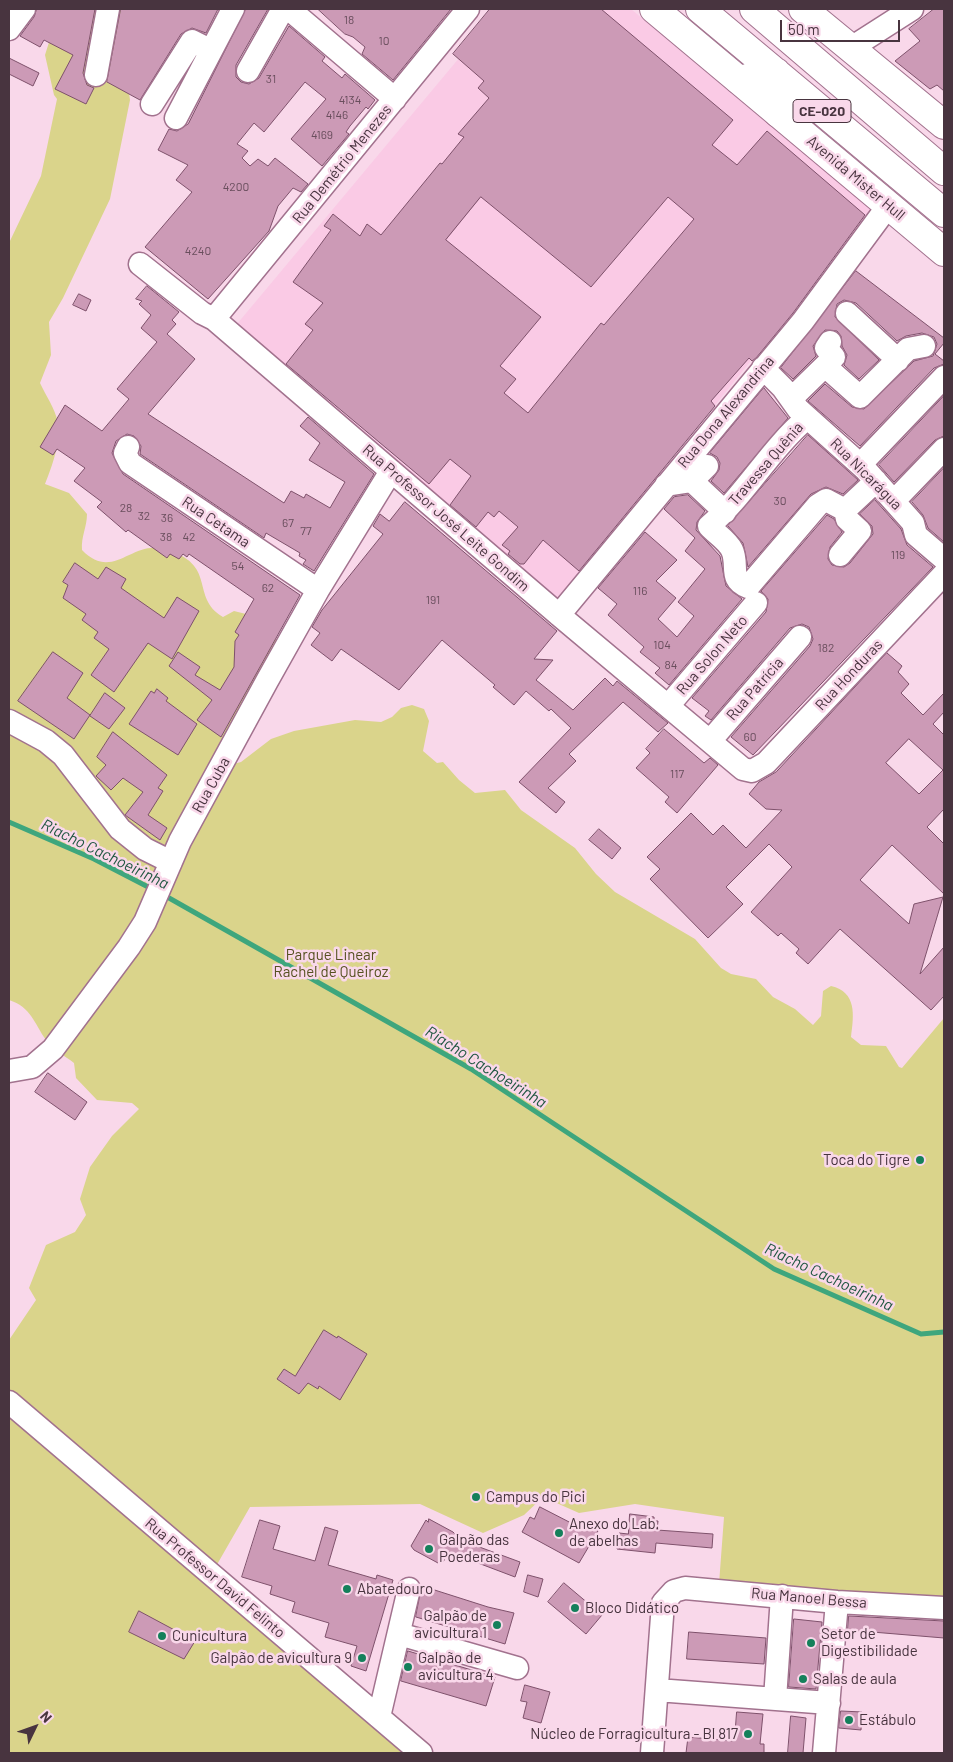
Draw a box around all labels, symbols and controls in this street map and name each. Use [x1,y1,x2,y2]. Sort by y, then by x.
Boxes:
scale bar [783,10,903,42]
house number: 18 [344,13,354,27]
text: 50 m [788,20,820,38]
house number: 10 [379,34,389,48]
house number: 31 [266,72,276,86]
house number: 4134 [339,93,361,107]
road number: CE-020 [793,100,851,122]
street label: Rua Demétrio Menezes [289,101,395,227]
house number: 4146 [326,108,348,122]
house number: 4169 [311,128,333,142]
street label: Avenida Mister Hull [803,132,909,224]
house number: 4200 [223,180,249,194]
house number: 4240 [185,244,211,258]
street label: Rua Dona Alexandrina [674,352,778,472]
street label: Travessa Quênia [725,419,807,509]
street label: Rua Nicarágua [826,434,906,514]
street label: Rua Professor José Leite Gondim [359,441,533,595]
street label: Rua Cetama [179,493,253,551]
house number: 30 [774,494,786,508]
house number: 28 [120,501,132,515]
house number: 32 [138,509,150,523]
house number: 36 [161,511,173,525]
house number: 67 [282,516,294,530]
house number: 77 [300,524,312,538]
house number: 38 [160,530,172,544]
house number: 42 [182,530,196,544]
house number: 119 [891,548,905,562]
house number: 54 [232,559,244,573]
house number: 62 [262,581,274,595]
house number: 116 [633,584,647,598]
house number: 191 [426,593,440,607]
street label: Rua Solon Neto [673,612,751,698]
street label: Rua Honduras [812,636,886,714]
house number: 104 [653,638,671,652]
house number: 182 [818,641,834,655]
street label: Rua Patrícia [723,654,787,724]
house number: 84 [665,658,677,672]
house number: 60 [744,730,756,744]
street label: Rua Cuba [188,754,234,816]
house number: 117 [670,767,684,781]
water label: Riacho Cachoeirinha [38,815,172,893]
park label: Parque Linear Rachel de Queiroz [274,946,388,981]
water label: Riacho Cachoeirinha [422,1022,550,1112]
place label: Toca do Tigre [823,1151,910,1169]
marker: Toca do Tigre [914,1154,926,1166]
water label: Riacho Cachoeirinha [762,1239,896,1315]
place label: Campus do Pici [486,1488,585,1506]
marker: Campus do Pici [470,1491,482,1503]
street label: Rua Professor David Felinto [141,1514,289,1642]
place label: Anexo do Lab. de abelhas [569,1515,659,1550]
marker: Anexo do Lab. de abelhas [553,1527,565,1539]
place label: Galpão das Poederas [439,1531,509,1566]
marker: Galpão das Poederas [423,1543,435,1555]
place label: Abatedouro [357,1580,433,1598]
marker: Abatedouro [341,1583,353,1595]
street label: Rua Manoel Bessa [750,1584,868,1612]
place label: Bloco Didático [585,1599,679,1617]
marker: Bloco Didático [569,1602,581,1614]
place label: Galpão de avicultura 1 [414,1607,487,1642]
marker: Galpão de avicultura 1 [491,1619,503,1631]
place label: Setor de Digestibilidade [821,1625,918,1660]
place label: Cunicultura [172,1627,247,1645]
marker: Cunicultura [156,1630,168,1642]
marker: Setor de Digestibilidade [805,1637,817,1649]
place label: Galpão de avicultura 9 [210,1649,352,1667]
place label: Galpão de avicultura 4 [418,1649,494,1684]
marker: Galpão de avicultura 9 [356,1652,368,1664]
marker: Galpão de avicultura 4 [402,1661,414,1673]
place label: Salas de aula [813,1670,897,1688]
marker: Salas de aula [797,1673,809,1685]
north arrow [10,1702,60,1752]
text: N [37,1707,56,1726]
place label: Estábulo [859,1711,916,1729]
marker: Estábulo [843,1714,855,1726]
place label: Núcleo de Forragicultura - Bl 817 [530,1725,738,1743]
marker: Núcleo de Forragicultura - Bl 817 [742,1728,754,1740]

